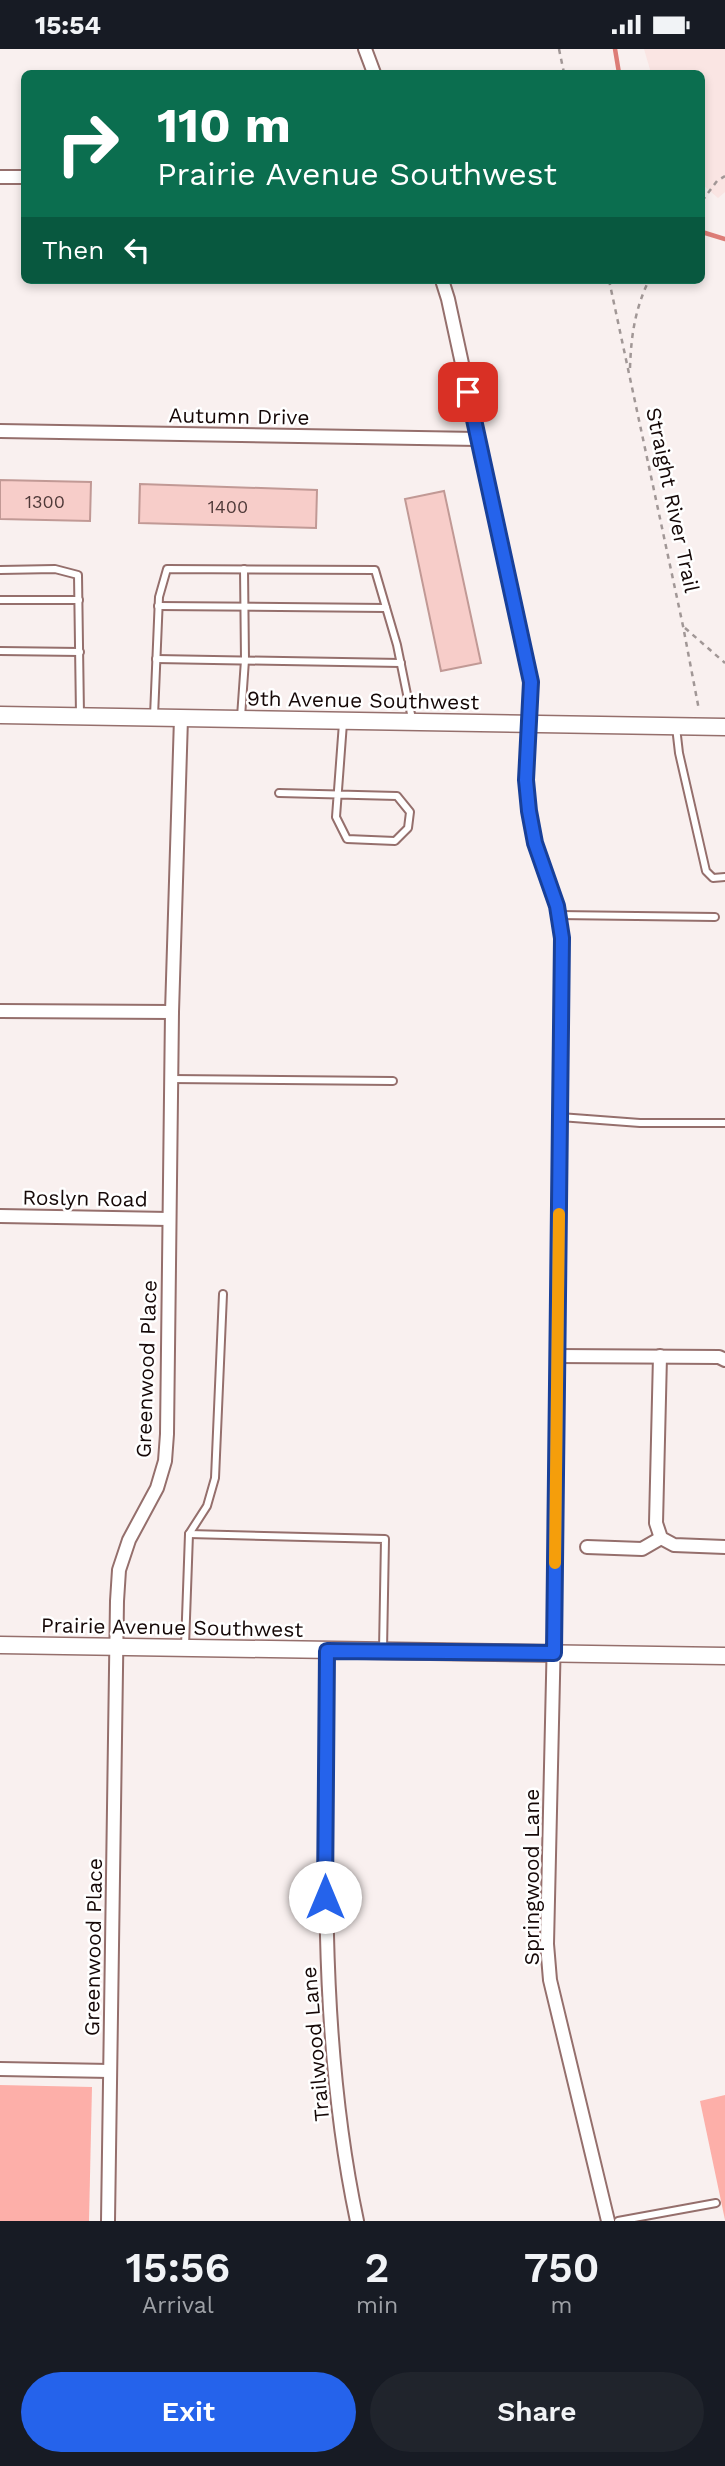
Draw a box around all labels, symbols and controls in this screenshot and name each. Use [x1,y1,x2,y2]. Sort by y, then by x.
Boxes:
text: 15:54 [35,10,101,40]
text: 110 m [157,96,291,154]
icon: right [42,98,133,189]
text: Prairie Avenue Southwest [157,155,557,193]
icon: left [118,231,156,269]
text: Then [42,235,104,265]
pin [438,362,498,422]
icon: arrive [449,373,487,411]
street label: Autumn Drive [168,402,310,430]
street label: Straight River Trail [641,405,705,595]
house number: 1300 [25,491,65,512]
house number: 1400 [208,496,248,517]
street label: 9th Avenue Southwest [247,685,480,715]
street label: Roslyn Road [22,1184,148,1212]
street label: Greenwood Place [130,1279,162,1459]
street label: Prairie Avenue Southwest [41,1612,304,1642]
street label: Springwood Lane [519,1789,544,1965]
street label: Greenwood Place [79,1858,107,2036]
position arrow [288,1860,362,1934]
street label: Trailwood Lane [296,1966,334,2122]
text: 15:56 [126,2243,230,2292]
text: 2 [365,2243,389,2292]
text: 750 [524,2243,599,2292]
text: Arrival [142,2292,214,2319]
text: min [356,2292,398,2319]
text: m [551,2292,573,2319]
button: Exit [21,2372,356,2452]
button: Share [370,2372,704,2452]

